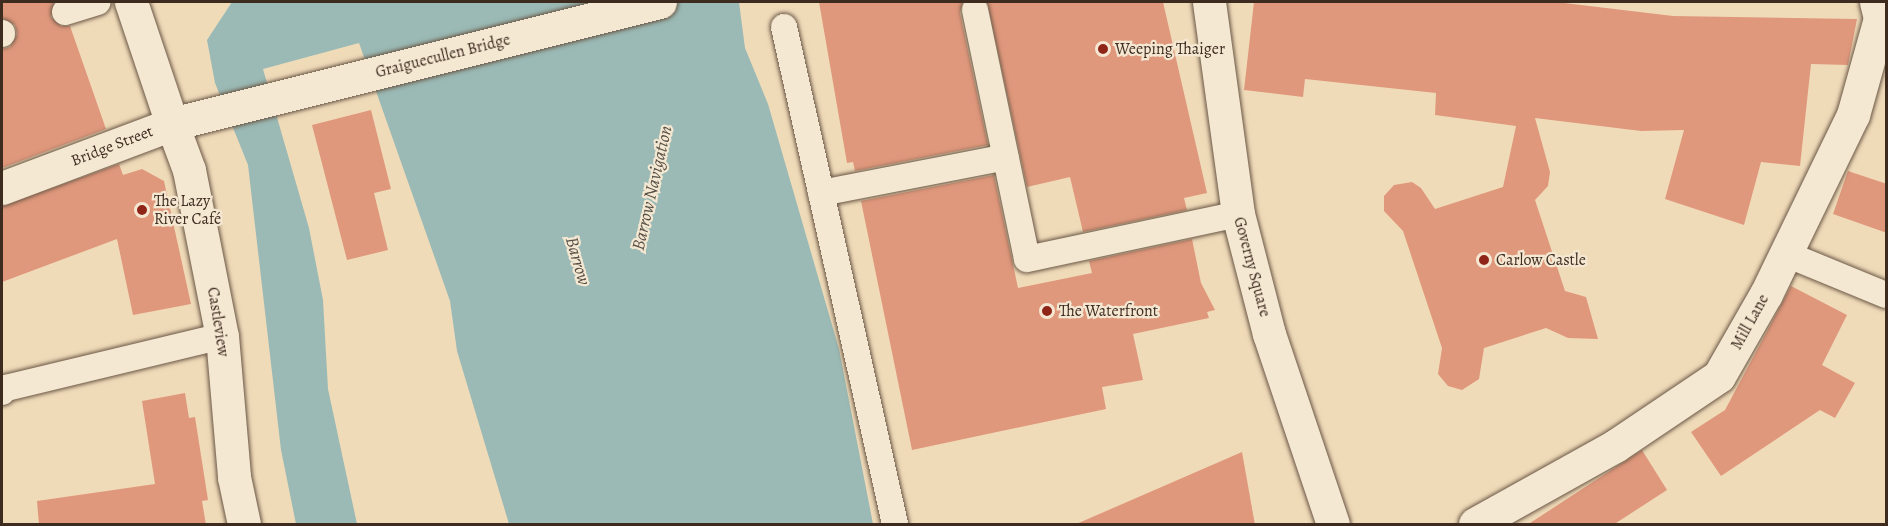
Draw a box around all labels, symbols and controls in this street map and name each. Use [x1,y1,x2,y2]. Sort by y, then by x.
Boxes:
street label: Graiguecullen Bridge [374,30,512,82]
place label: Weeping Thaiger [1115,39,1225,59]
marker: Weeping Thaiger [1096,42,1110,56]
street label: Bridge Street [68,122,156,170]
water label: Barrow Navigation [627,124,677,252]
place label: The Lazy River Café [154,191,221,229]
marker: The Lazy River Café [135,203,149,217]
street label: Governy Square [1229,215,1275,319]
water label: Barrow [561,234,595,288]
place label: Carlow Castle [1496,250,1586,270]
marker: Carlow Castle [1477,253,1491,267]
street label: Castleview [203,286,233,358]
street label: Mill Lane [1727,291,1773,353]
place label: The Waterfront [1059,301,1158,321]
marker: The Waterfront [1040,304,1054,318]

